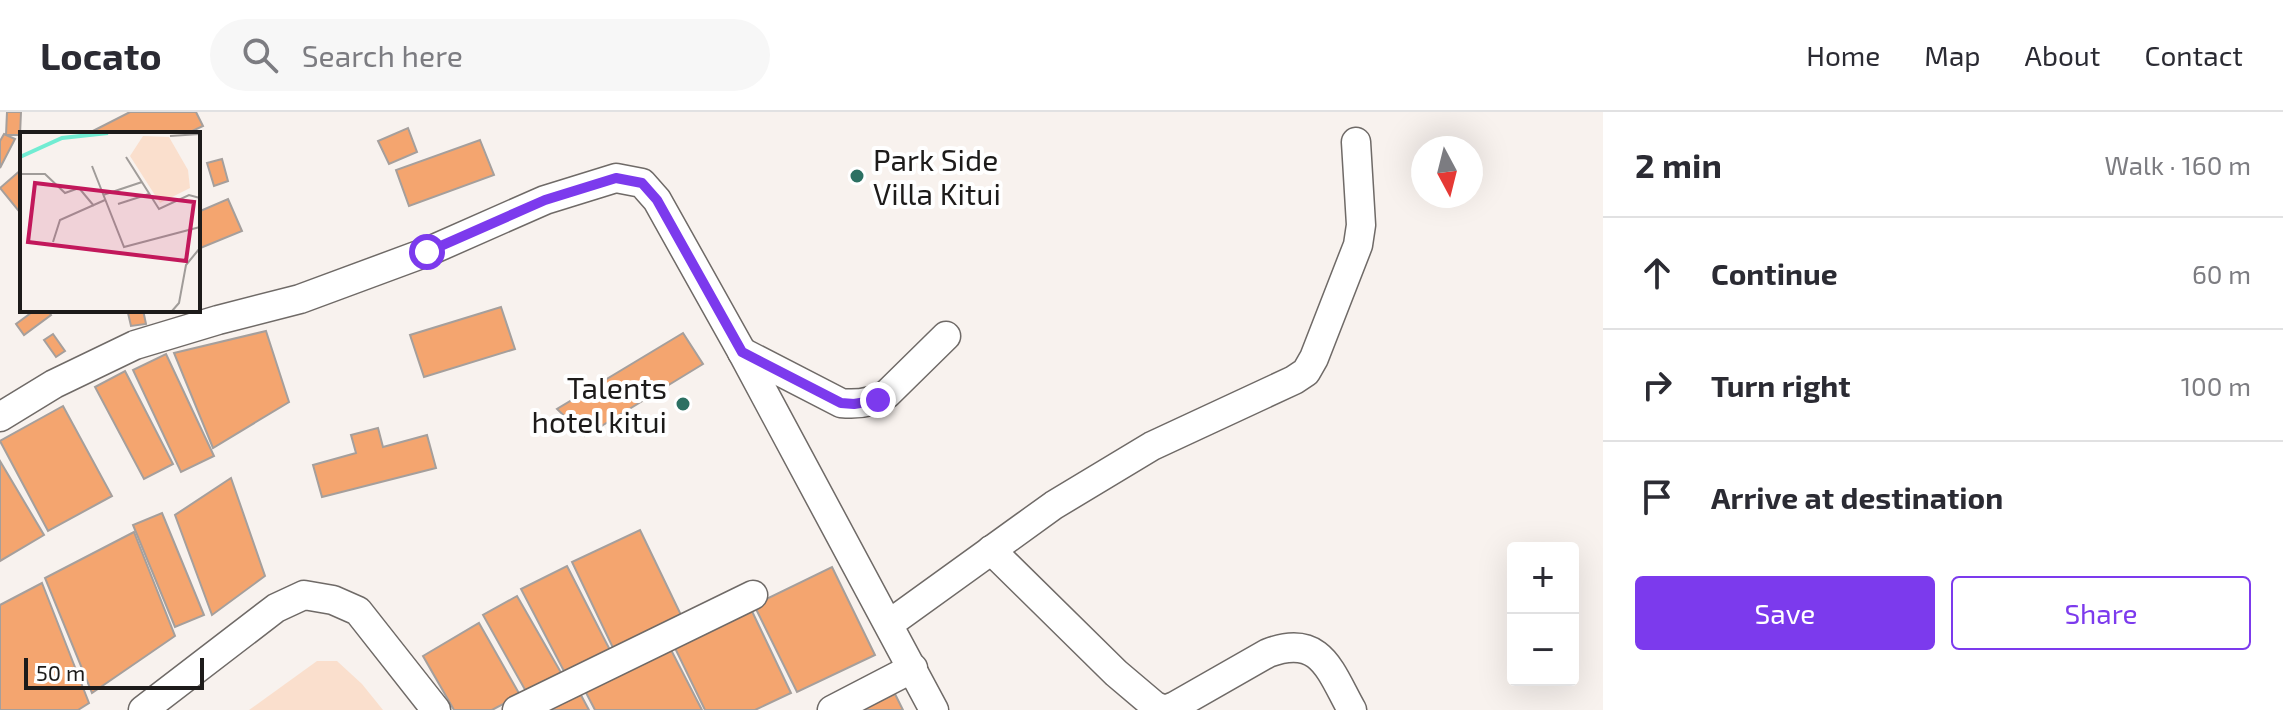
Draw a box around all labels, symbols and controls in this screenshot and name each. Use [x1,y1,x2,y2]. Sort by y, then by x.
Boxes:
search box [210,19,770,91]
text: Locato [40,32,162,78]
icon: search [238,33,282,77]
text: Search here [302,37,463,73]
text: Home [1806,38,1880,72]
text: Map [1924,38,1981,72]
text: About [2025,38,2100,72]
text: Contact [2144,38,2243,72]
inset map [20,132,200,312]
north arrow [1411,136,1483,208]
place label: Park Side Villa Kitui [873,141,1001,211]
text: 2 min [1635,144,1722,185]
text: Walk · 160 m [2104,149,2251,180]
marker: Park Side Villa Kitui [848,167,866,185]
route start [409,234,445,270]
icon: ahead [1635,251,1679,295]
text: Continue [1711,255,1838,291]
text: 60 m [2192,258,2251,289]
icon: right [1635,363,1679,407]
text: Turn right [1711,367,1851,403]
place label: Talents hotel kitui [531,369,667,439]
text: 100 m [2181,370,2251,401]
route end [860,382,896,418]
marker: Talents hotel kitui [674,395,692,413]
icon: arrive [1635,475,1679,519]
text: Arrive at destination [1711,479,2003,515]
map controls [1507,542,1579,686]
button: + [1507,542,1579,614]
button: Save [1635,576,1935,650]
button: Share [1951,576,2251,650]
button: − [1507,614,1579,686]
scale bar [24,654,204,690]
text: 50 m [36,659,85,685]

